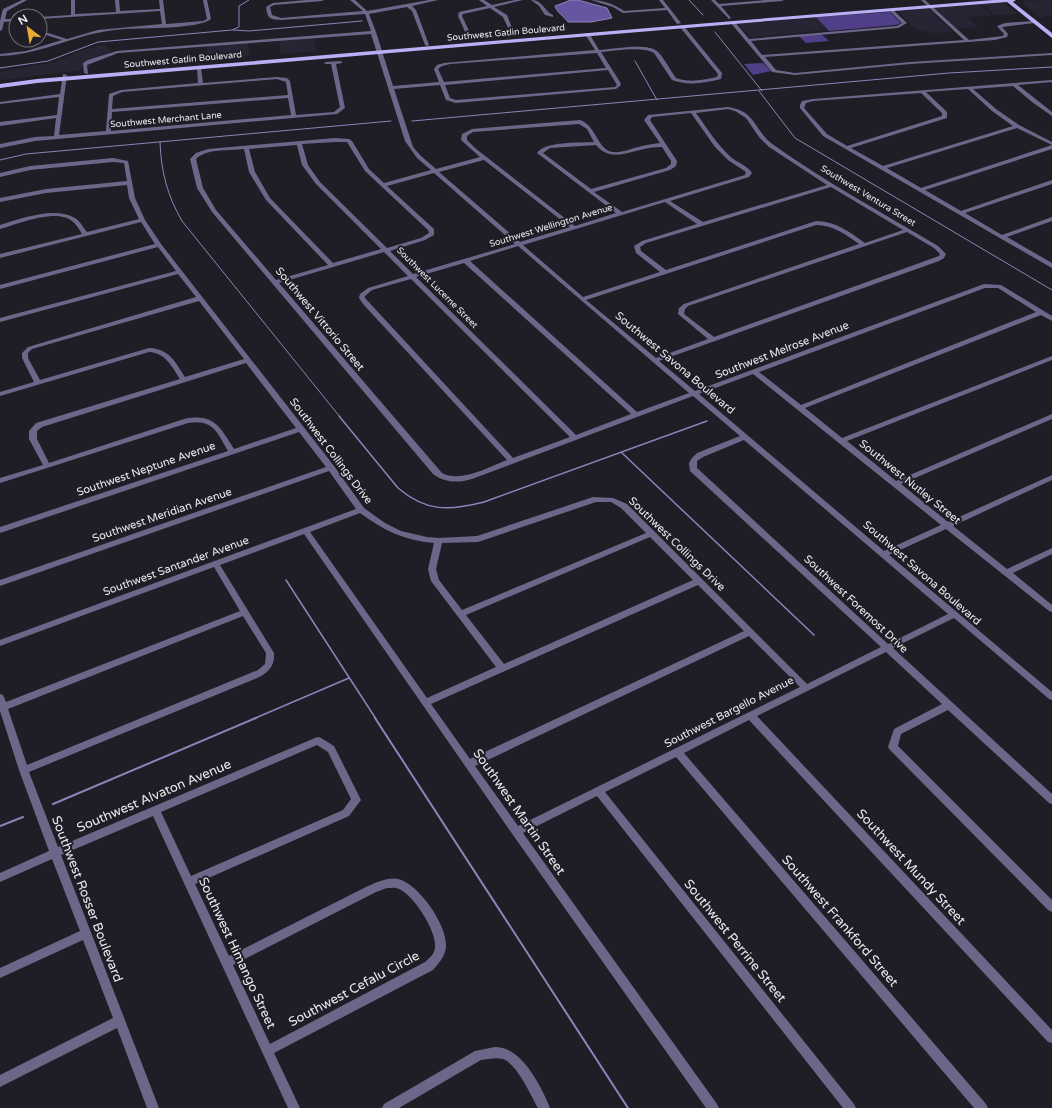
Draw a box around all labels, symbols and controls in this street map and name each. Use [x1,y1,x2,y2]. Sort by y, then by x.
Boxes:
north arrow [8,8,48,48]
text: N [16,12,30,28]
street label: Southwest Gatlin Boulevard [447,22,565,44]
street label: Southwest Gatlin Boulevard [124,49,242,71]
street label: Southwest Merchant Lane [110,110,222,130]
street label: Southwest Ventura Street [818,163,918,229]
street label: Southwest Wellington Avenue [488,202,614,250]
street label: Southwest Lucerne Street [394,245,480,331]
street label: Southwest Vittorio Street [273,265,367,373]
street label: Southwest Savona Boulevard [613,309,737,417]
street label: Southwest Melrose Avenue [713,318,851,382]
street label: Southwest Collings Drive [287,395,375,507]
street label: Southwest Nutley Street [857,437,963,527]
street label: Southwest Neptune Avenue [75,439,217,499]
street label: Southwest Meridian Avenue [91,485,233,545]
street label: Southwest Collings Drive [626,494,728,594]
street label: Southwest Savona Boulevard [860,518,984,628]
street label: Southwest Santander Avenue [101,533,251,599]
street label: Southwest Foremost Drive [801,552,911,656]
street label: Southwest Bargello Avenue [662,674,796,750]
street label: Southwest Martin Street [469,746,569,878]
street label: Southwest Alvaton Avenue [74,756,234,836]
street label: Southwest Mundy Street [853,806,969,928]
street label: Southwest Rosser Boulevard [48,814,126,984]
street label: Southwest Frankford Street [778,852,902,990]
street label: Southwest Himango Street [195,875,279,1031]
street label: Southwest Perrine Street [680,876,790,1006]
street label: Southwest Cefalu Circle [286,948,422,1030]

